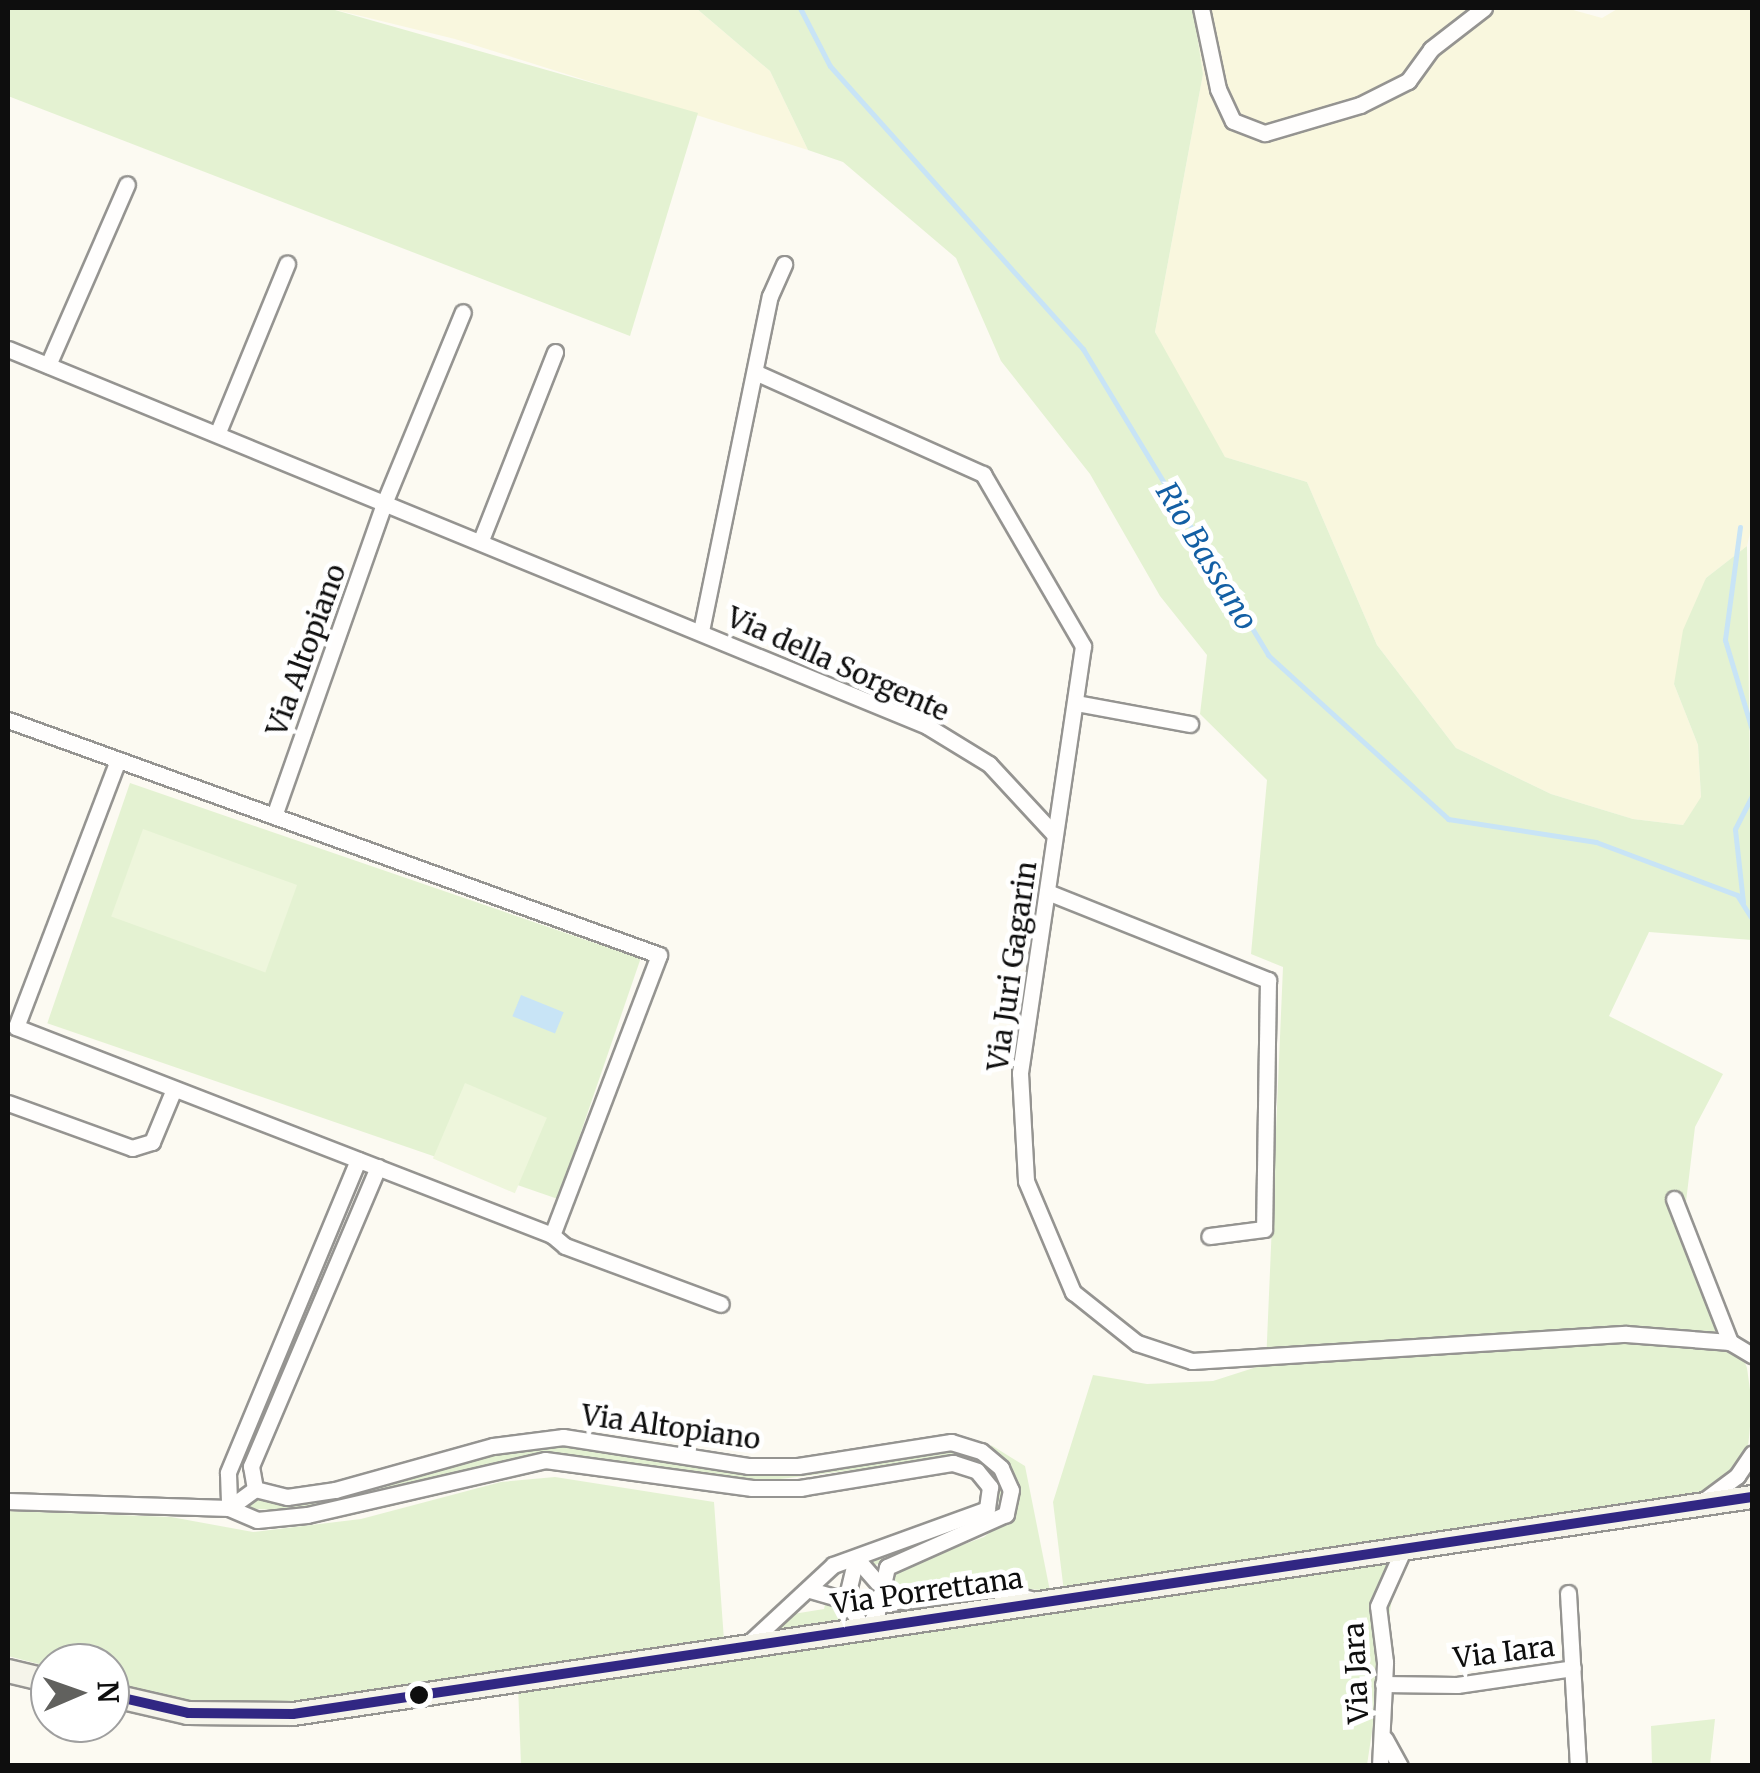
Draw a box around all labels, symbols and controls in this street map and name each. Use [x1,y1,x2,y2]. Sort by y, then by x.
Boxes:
water label: Rio Bassano [1149,476,1265,636]
street label: Via Altopiano [259,560,353,740]
street label: Via della Sorgente [722,600,954,728]
street label: Via Juri Gagarin [981,859,1043,1073]
street label: Via Altopiano [579,1398,763,1456]
street label: Via Porrettana [829,1561,1025,1621]
street label: Via Jara [1337,1622,1375,1724]
street label: Via Iara [1452,1629,1556,1675]
north arrow [30,1643,130,1743]
text: N [90,1680,126,1704]
unlabelled marker [409,1685,429,1705]

